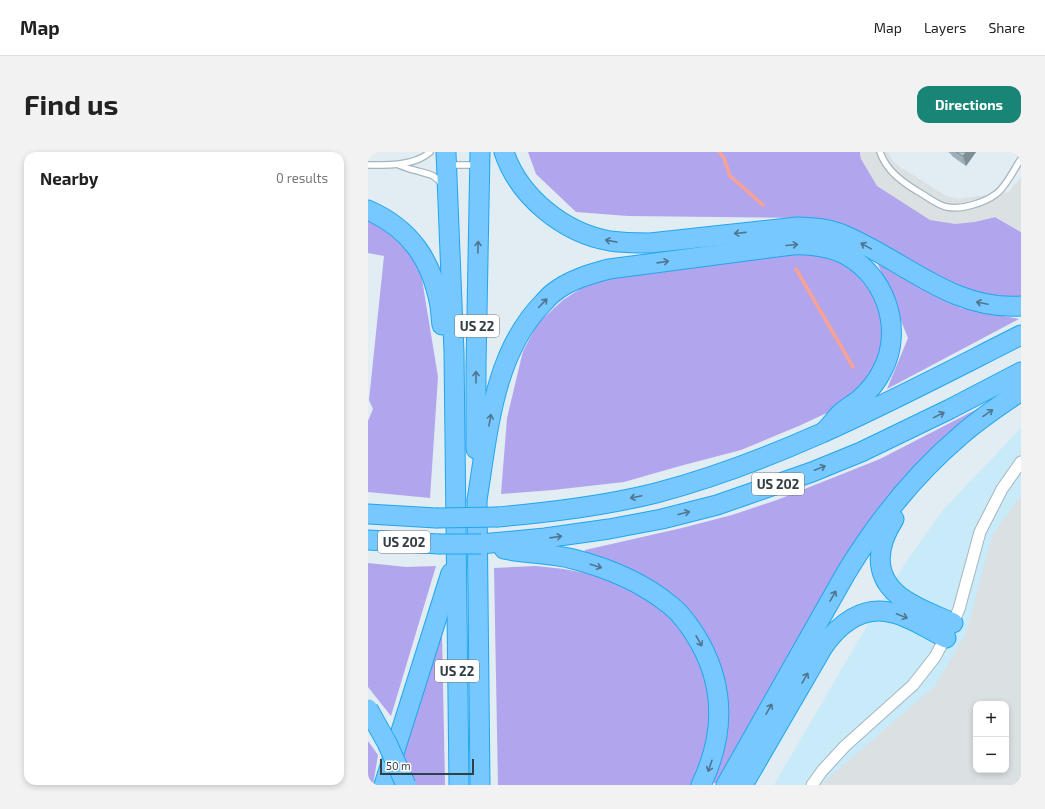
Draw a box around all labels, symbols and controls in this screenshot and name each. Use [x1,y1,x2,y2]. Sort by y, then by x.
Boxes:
text: Map [20,16,60,39]
text: Map [874,19,902,36]
text: Layers [924,19,966,36]
text: Share [988,19,1025,36]
button: Directions [917,86,1021,123]
text: Find us [24,87,118,121]
text: Nearby [40,168,98,188]
text: 0 results [276,170,328,186]
one-way arrow [734,229,747,237]
one-way arrow [605,236,618,244]
one-way arrow [474,241,482,254]
one-way arrow [785,242,798,249]
one-way arrow [860,242,872,250]
one-way arrow [656,258,669,266]
one-way arrow [538,298,548,308]
one-way arrow [976,299,989,307]
road number: US 22 [455,315,499,337]
one-way arrow [472,371,480,384]
one-way arrow [983,409,994,417]
one-way arrow [933,411,945,418]
one-way arrow [486,414,494,427]
one-way arrow [814,464,826,472]
road number: US 202 [752,473,804,495]
one-way arrow [630,493,643,501]
one-way arrow [677,509,690,516]
road number: US 202 [378,531,430,553]
one-way arrow [549,533,562,541]
one-way arrow [590,563,603,570]
one-way arrow [829,590,837,602]
one-way arrow [896,613,908,621]
one-way arrow [695,635,703,647]
road number: US 22 [435,660,479,682]
one-way arrow [801,673,809,685]
map controls [973,701,1009,773]
button: + [973,701,1009,737]
one-way arrow [765,703,773,715]
button: − [973,737,1009,773]
scale bar [380,757,474,776]
text: 50 m [386,759,411,772]
one-way arrow [705,759,713,771]

